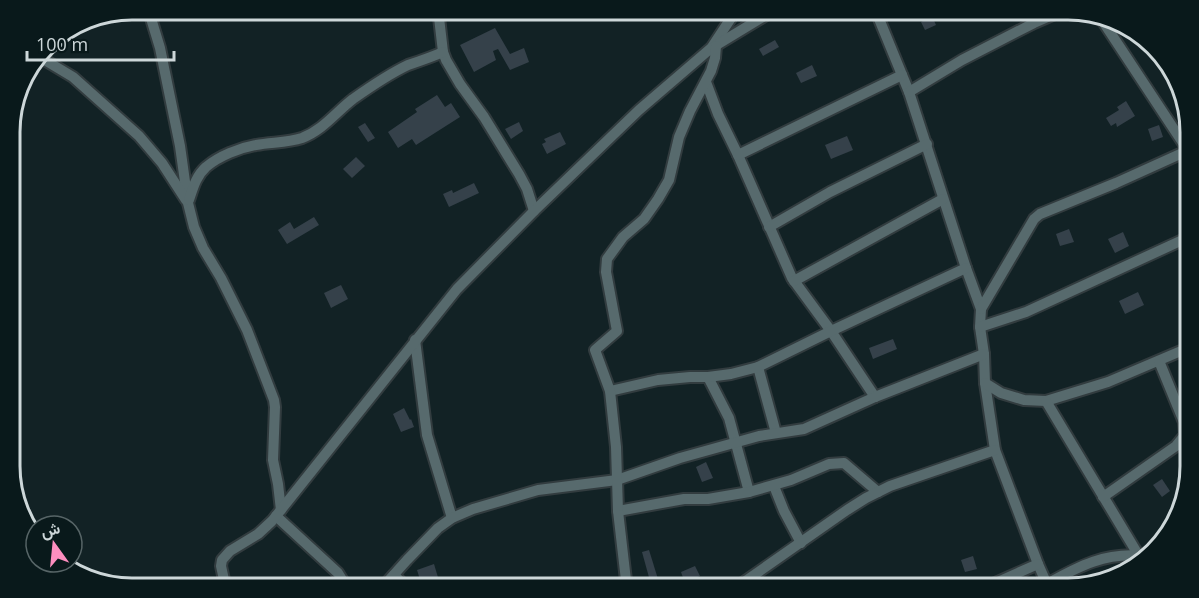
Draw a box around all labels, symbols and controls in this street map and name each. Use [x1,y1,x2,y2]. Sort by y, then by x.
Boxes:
scale bar [27,24,174,62]
text: 100 m [36,32,88,56]
north arrow [24,514,84,574]
text: ش [38,516,62,543]

